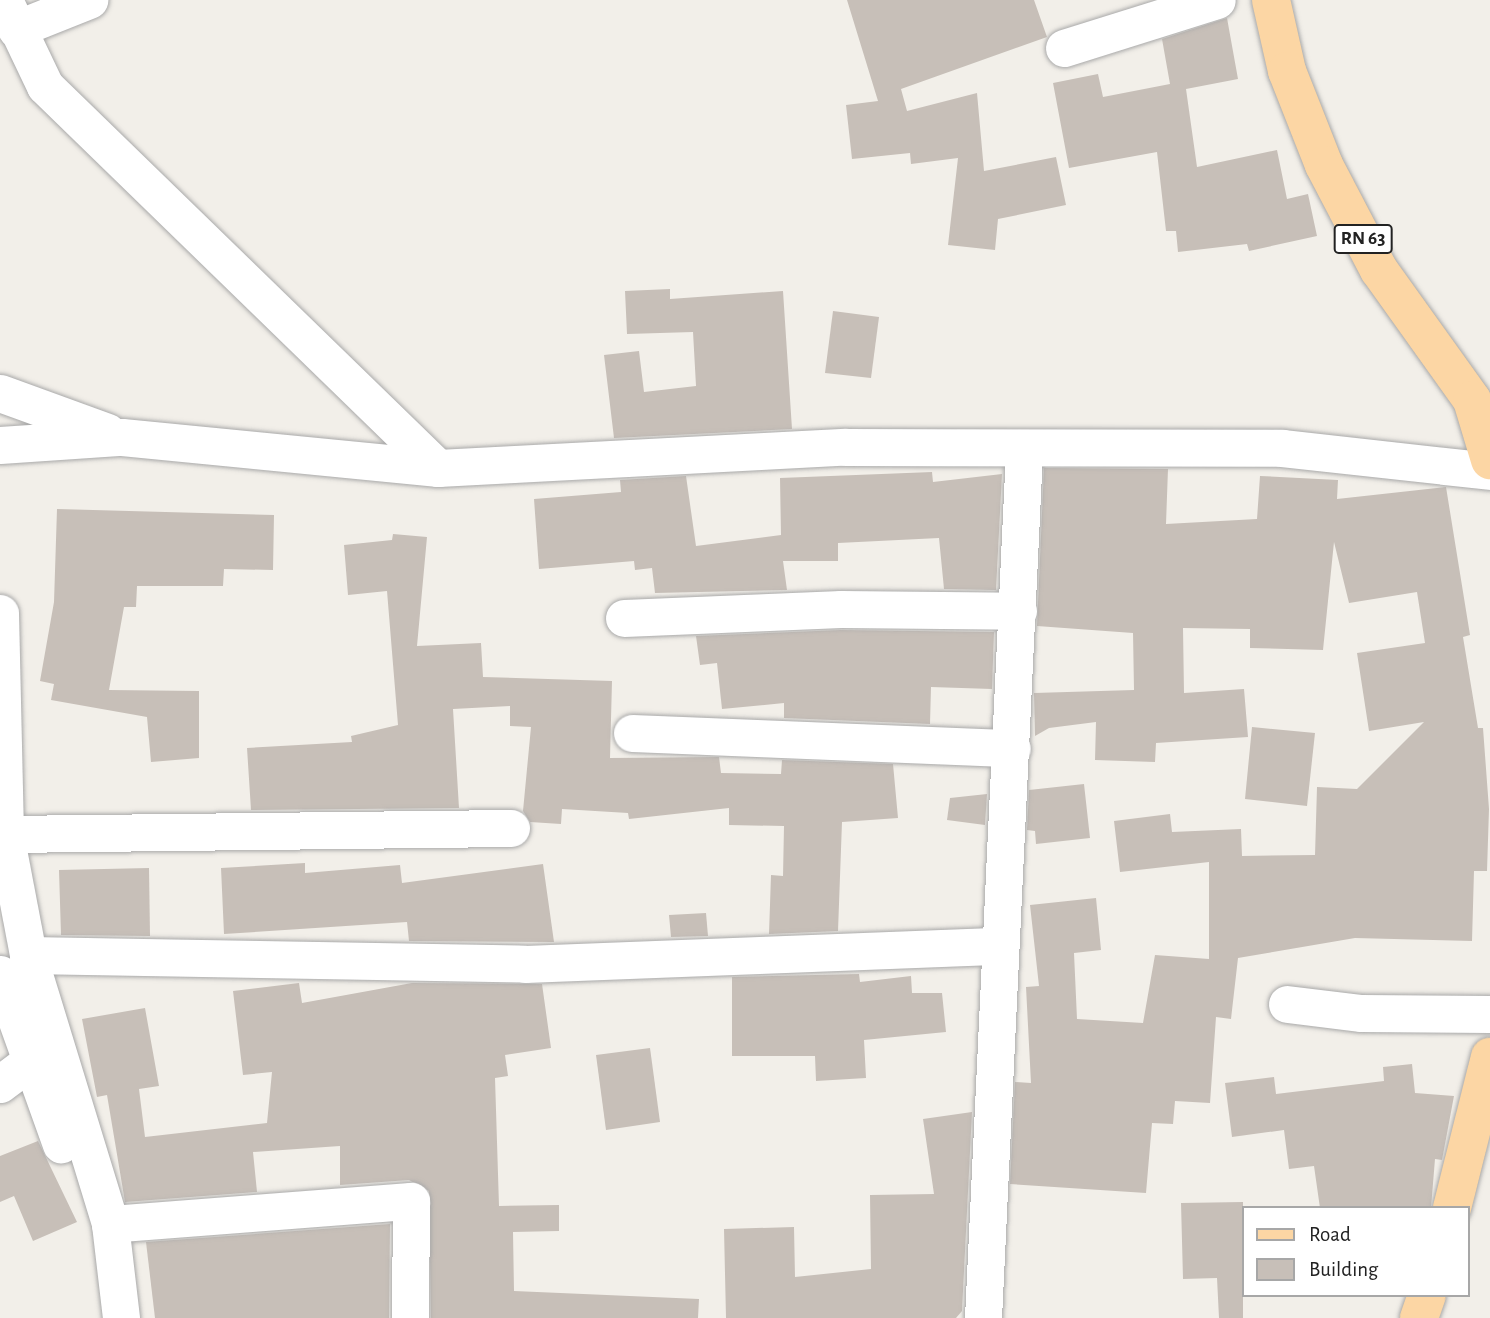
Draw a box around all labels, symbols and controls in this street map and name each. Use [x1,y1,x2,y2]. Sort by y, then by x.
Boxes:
road number: RN 63 [1333,224,1393,255]
legend [1242,1206,1469,1297]
text: Road [1309,1224,1351,1245]
text: Building [1309,1259,1378,1280]

